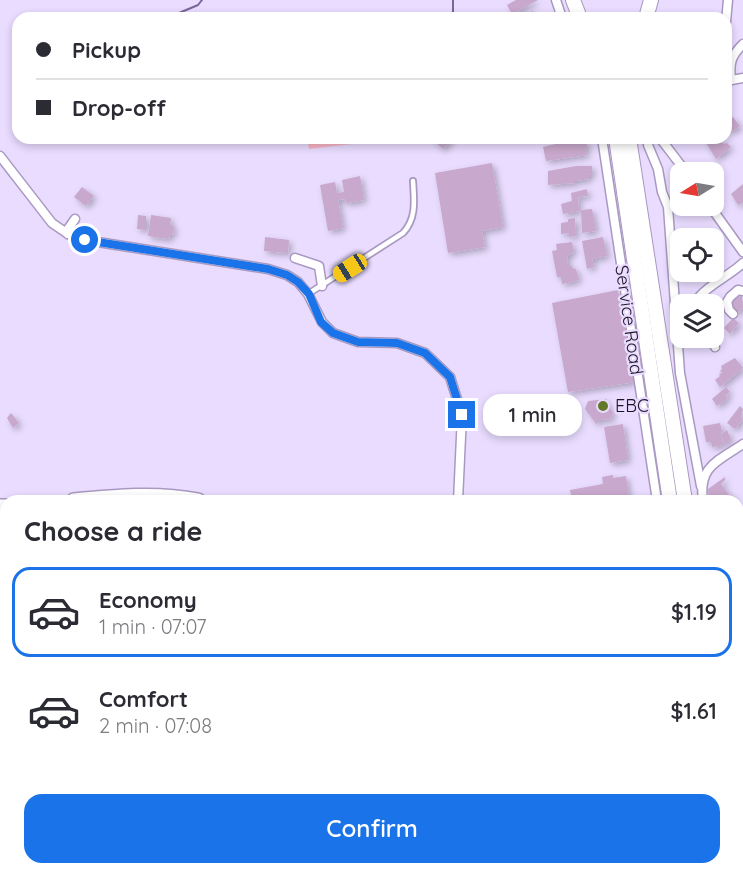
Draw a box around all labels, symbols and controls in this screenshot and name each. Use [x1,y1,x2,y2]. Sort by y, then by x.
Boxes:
text: Pickup [72,36,141,64]
text: Drop-off [72,94,166,122]
north arrow [670,162,724,216]
map controls [670,162,724,348]
route start [71,226,98,253]
button: locate [670,228,724,282]
car [330,251,370,285]
street label: Service Road [610,264,649,376]
button: layers [670,294,724,348]
callout: 1 min [483,394,582,436]
place label: EBC [615,394,649,417]
marker: EBC [596,399,610,413]
route end [448,401,475,428]
text: 1 min [509,402,556,427]
text: Choose a ride [24,514,202,548]
icon: car [27,585,81,639]
text: Economy [99,586,197,614]
text: $1.19 [671,598,717,626]
text: 1 min · 07:07 [99,614,207,639]
icon: car [27,684,81,738]
text: Comfort [99,685,188,713]
text: $1.61 [671,697,717,725]
text: 2 min · 07:08 [99,713,212,738]
button: Confirm [24,794,720,863]

